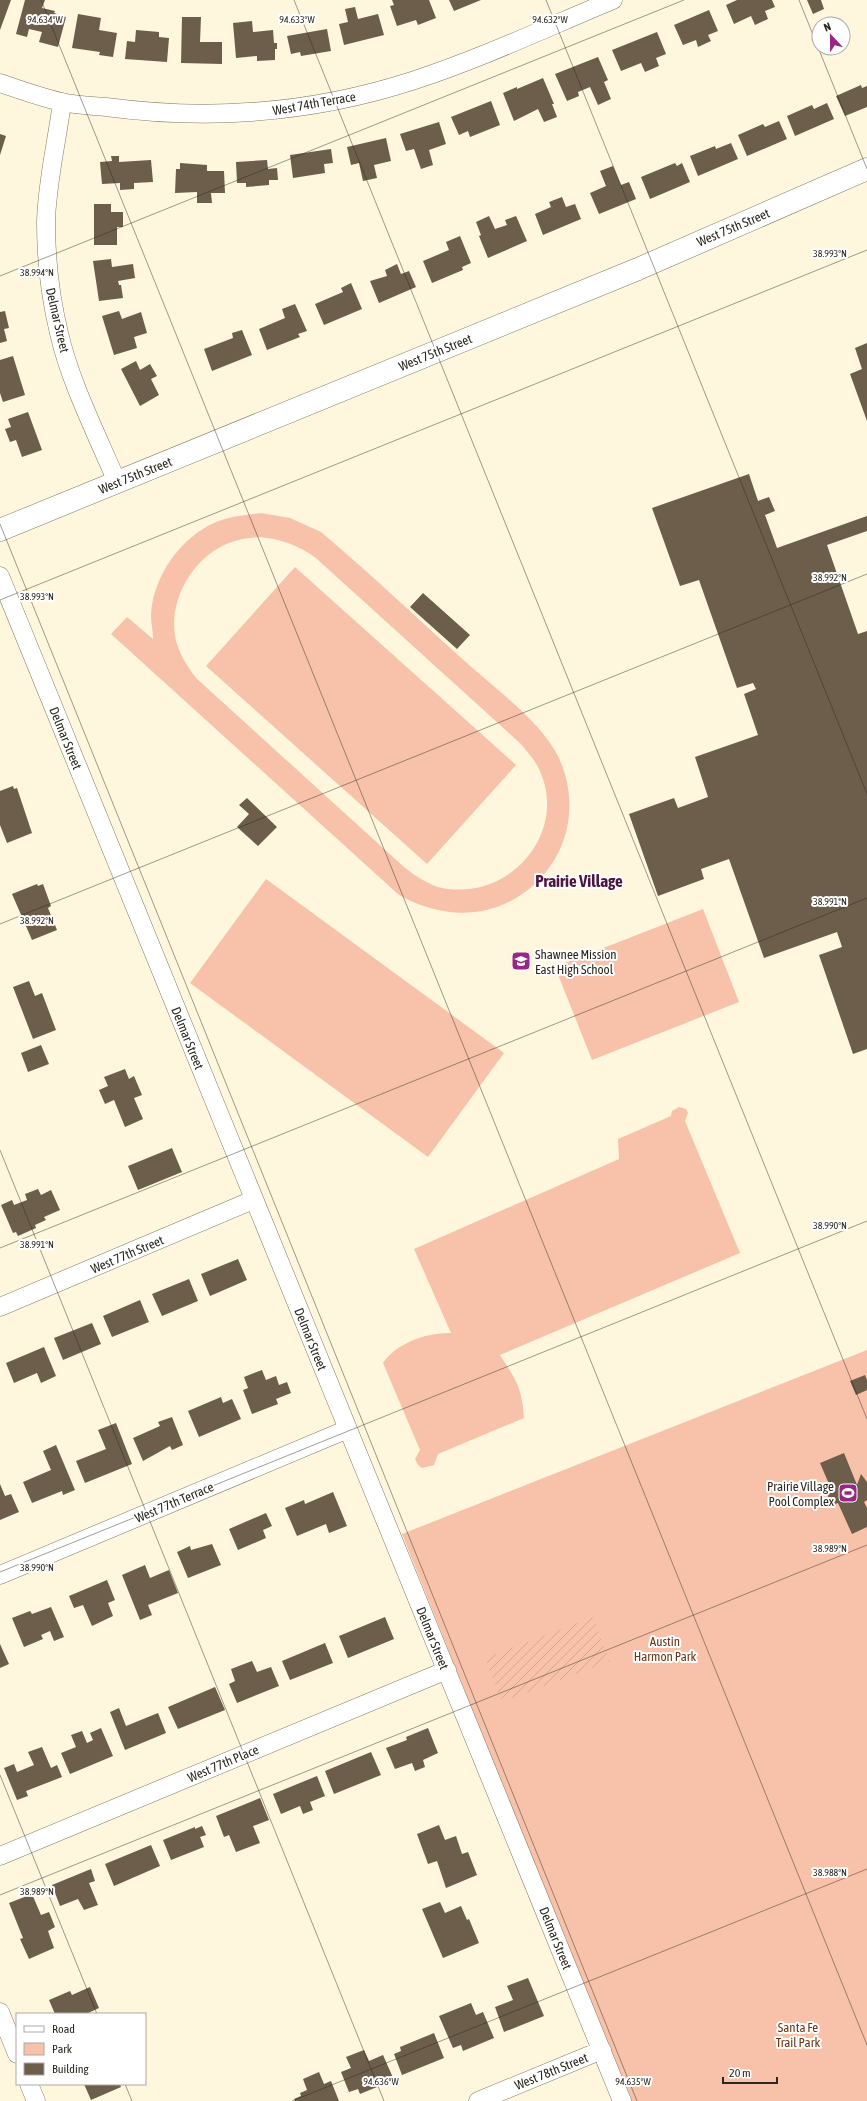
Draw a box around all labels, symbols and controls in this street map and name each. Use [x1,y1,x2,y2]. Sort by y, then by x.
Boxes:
text: 94.634°W [27,14,63,25]
text: 94.633°W [279,14,315,25]
text: 94.632°W [532,14,568,25]
north arrow [811,16,851,56]
text: N [822,20,833,34]
street label: West 74th Terrace [271,89,357,118]
street label: West 75th Street [695,205,772,250]
text: 38.993°N [813,248,847,259]
text: 38.994°N [20,267,54,278]
street label: Delmar Street [43,286,72,354]
street label: West 75th Street [396,331,474,374]
street label: West 75th Street [96,454,174,497]
text: 38.992°N [813,572,847,583]
text: 38.993°N [20,591,54,602]
street label: Delmar Street [46,705,85,772]
district label: Prairie Village [535,871,623,891]
text: 38.991°N [813,896,847,907]
text: 38.992°N [20,915,54,926]
place label: Shawnee Mission East High School [535,947,617,977]
school or university icon: Shawnee Mission East High School [510,950,532,972]
street label: Delmar Street [168,1005,207,1072]
text: 38.990°N [813,1220,847,1231]
street label: West 77th Street [89,1232,166,1277]
text: 38.991°N [20,1239,54,1250]
street label: Delmar Street [291,1306,330,1373]
street label: West 77th Terrace [133,1479,216,1526]
place label: Prairie Village Pool Complex [767,1479,835,1509]
sports icon: Prairie Village Pool Complex [837,1482,859,1504]
text: 38.989°N [813,1543,847,1554]
text: 38.990°N [20,1562,54,1573]
street label: Delmar Street [413,1605,452,1672]
park label: Austin Harmon Park [634,1634,697,1664]
street label: West 77th Place [185,1742,261,1785]
text: 38.988°N [813,1867,847,1878]
text: 38.989°N [20,1886,54,1897]
street label: Delmar Street [536,1905,575,1972]
legend [16,2013,146,2085]
park label: Santa Fe Trail Park [776,2020,821,2050]
text: Road [52,2022,75,2036]
text: Park [52,2042,73,2056]
street label: West 78th Street [512,2050,590,2093]
scale bar [723,2059,777,2085]
text: Building [52,2062,90,2076]
text: 20 m [729,2066,751,2080]
text: 94.636°W [363,2076,399,2087]
text: 94.635°W [615,2076,651,2087]

